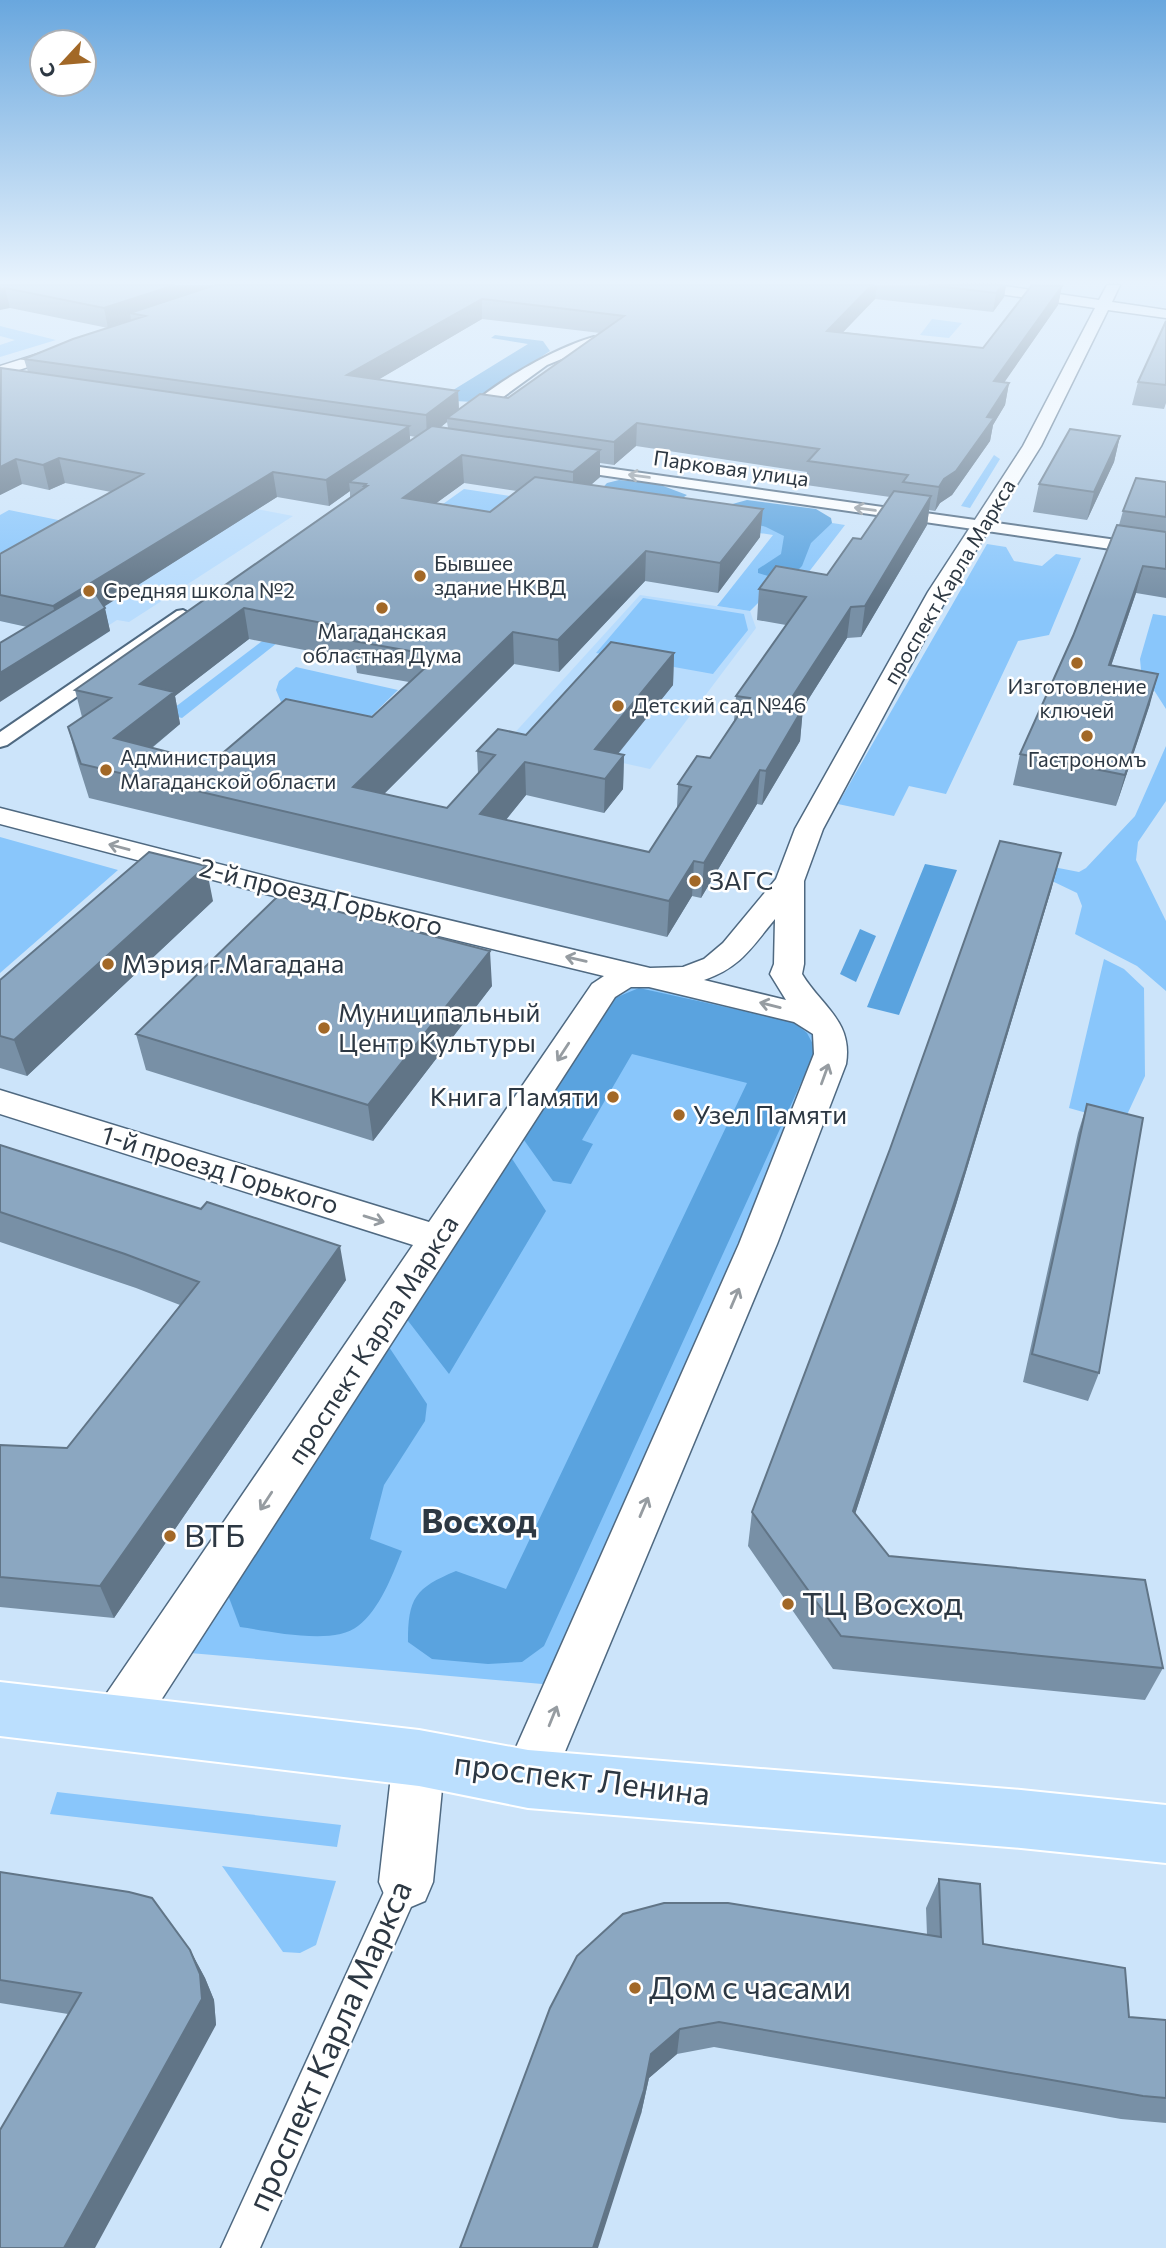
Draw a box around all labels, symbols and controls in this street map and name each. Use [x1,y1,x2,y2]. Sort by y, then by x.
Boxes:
north arrow [28,28,98,98]
text: С [34,60,60,82]
street label: Парковая улица [652,444,811,491]
one-way arrow [629,470,651,483]
street label: проспект Карла Маркса [878,474,1020,688]
one-way arrow [854,503,876,516]
place label: Бывшее здание НКВД [434,550,566,599]
marker: Бывшее здание НКВД [412,568,428,584]
place label: Средняя школа №2 [103,577,295,602]
marker: Средняя школа №2 [81,583,97,599]
marker: Магаданская областная Дума [374,600,390,616]
place label: Магаданская областная Дума [302,618,462,667]
marker: Изготовление ключей [1069,655,1085,671]
place label: Изготовление ключей [1007,673,1147,722]
place label: Детский сад №46 [632,692,807,717]
marker: Детский сад №46 [610,698,626,714]
marker: Гастрономъ [1079,728,1095,744]
place label: Администрация Магаданской области [120,744,336,793]
place label: Гастрономъ [1028,746,1146,771]
marker: Администрация Магаданской области [98,762,114,778]
one-way arrow [108,840,131,853]
street label: 2-й проезд Горького [196,850,446,941]
place label: ЗАГС [709,864,773,895]
marker: ЗАГС [687,873,703,889]
place label: Мэрия г.Магадана [122,947,344,978]
one-way arrow [566,952,588,965]
marker: Мэрия г.Магадана [100,956,116,972]
place label: Муниципальный Центр Культуры [338,996,540,1057]
one-way arrow [759,998,782,1011]
marker: Муниципальный Центр Культуры [316,1020,332,1036]
one-way arrow [555,1042,570,1061]
one-way arrow [820,1064,833,1085]
place label: Книга Памяти [430,1080,599,1111]
marker: Книга Памяти [605,1089,621,1105]
place label: Узел Памяти [693,1098,847,1129]
marker: Узел Памяти [671,1107,687,1123]
street label: 1-й проезд Горького [98,1118,343,1219]
street label: проспект Карла Маркса [280,1209,464,1469]
one-way arrow [362,1213,384,1226]
one-way arrow [729,1288,742,1310]
one-way arrow [259,1490,273,1510]
one-way arrow [638,1497,651,1518]
district label: Восход [421,1499,537,1540]
place label: ВТБ [184,1514,245,1554]
marker: ВТБ [162,1528,178,1544]
place label: ТЦ Восход [802,1582,963,1622]
marker: ТЦ Восход [780,1596,796,1612]
one-way arrow [548,1705,561,1727]
street label: проспект Ленина [452,1741,713,1813]
street label: проспект Карла Маркса [237,1874,419,2217]
place label: Дом с часами [649,1966,851,2006]
marker: Дом с часами [627,1980,643,1996]

